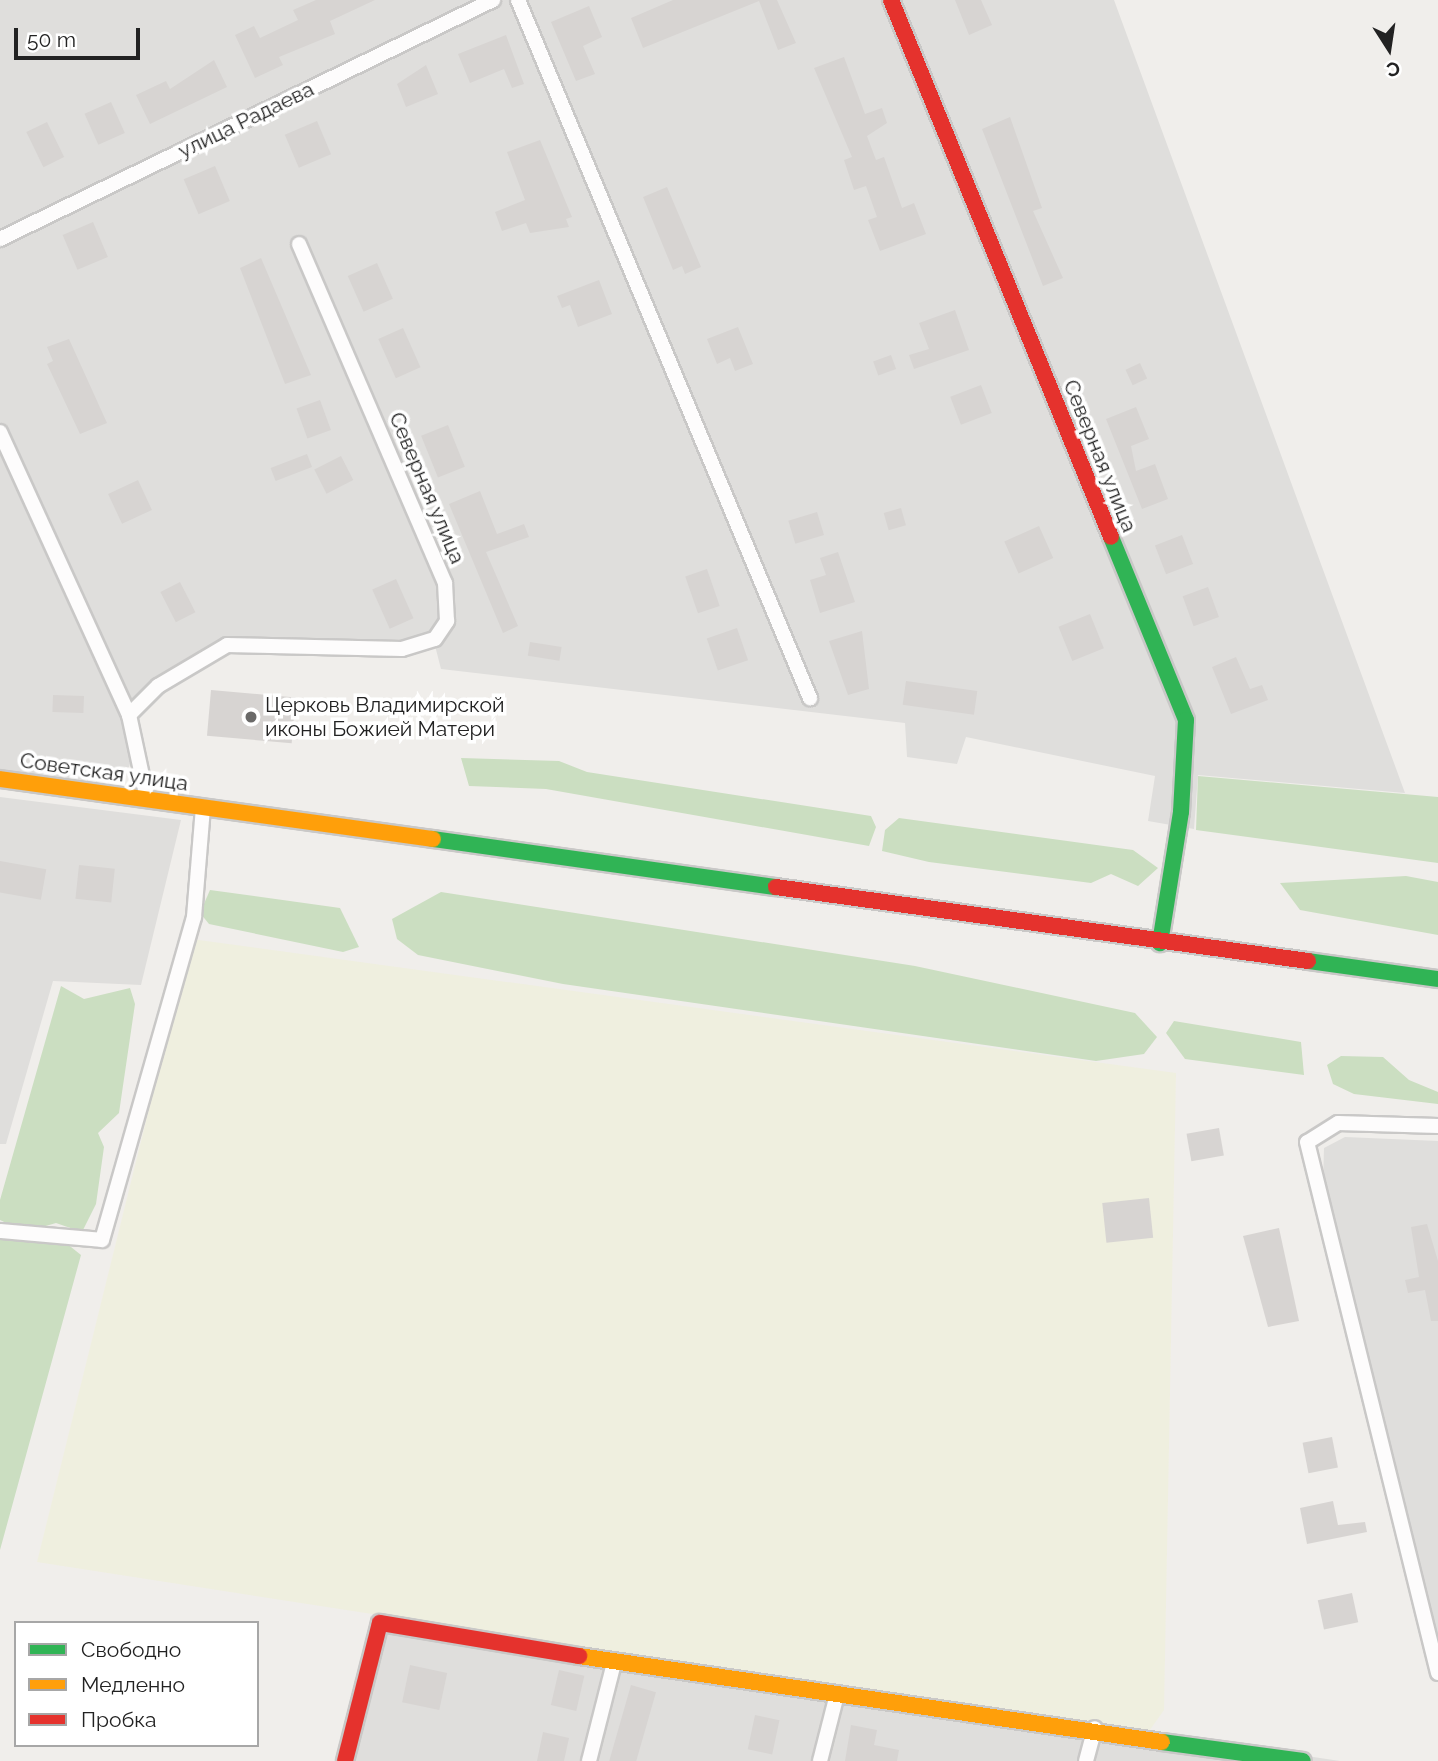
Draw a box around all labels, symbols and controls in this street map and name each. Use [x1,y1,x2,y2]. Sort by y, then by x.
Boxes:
scale bar [18,14,144,58]
north arrow [1354,14,1424,84]
text: 50 m [27,27,76,52]
text: С [1385,57,1402,82]
street label: улица Радаева [174,76,318,164]
street label: Северная улица [1058,376,1142,536]
street label: Северная улица [384,408,470,568]
place label: Церковь Владимирской иконы Божией Матери [265,692,504,742]
marker: Церковь Владимирской иконы Божией Матери [243,709,259,725]
street label: Советская улица [18,748,190,796]
legend [14,1621,259,1747]
text: Свободно [81,1637,181,1662]
text: Медленно [81,1672,185,1697]
text: Пробка [81,1707,157,1732]

